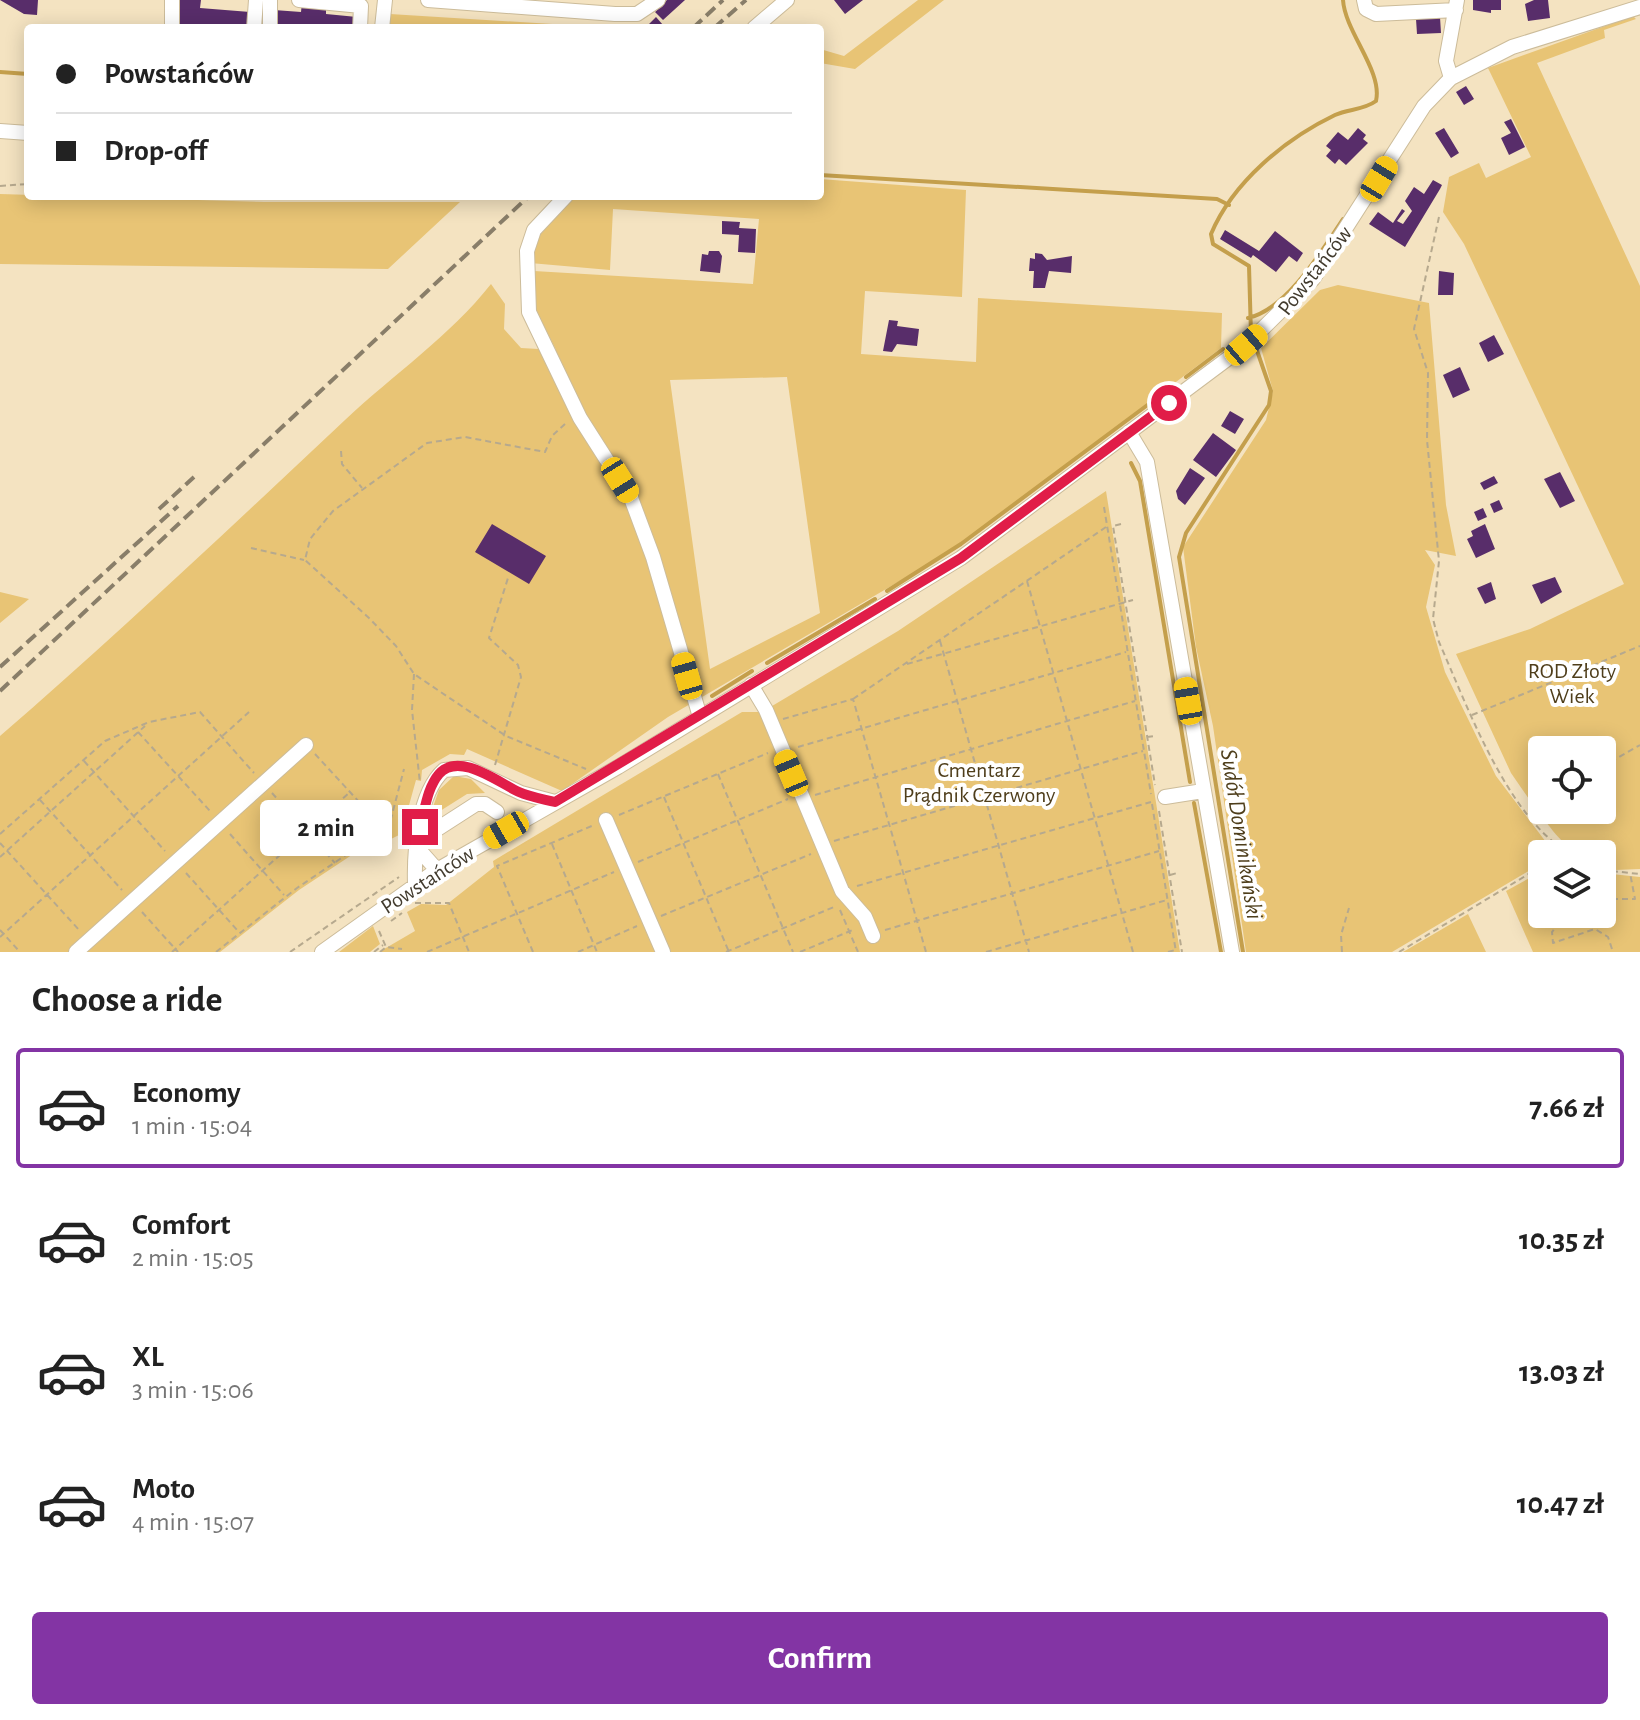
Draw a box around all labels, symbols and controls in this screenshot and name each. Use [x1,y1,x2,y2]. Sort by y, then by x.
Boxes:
text: Powstańców [104,59,254,89]
text: Drop-off [104,136,207,166]
car [1356,152,1402,206]
street label: Powstańców [1273,222,1356,319]
car [1220,320,1272,370]
route start [1151,385,1187,421]
car [597,453,643,507]
car [669,650,705,702]
park label: ROD Złoty Wiek [1528,660,1617,707]
car [1172,675,1204,727]
map controls [1528,736,1616,928]
button: locate [1528,736,1616,824]
car [771,746,811,800]
water label: Sudół Dominikański [1216,747,1266,921]
park label: Cmentarz Prądnik Czerwony [903,759,1056,806]
callout: 2 min [260,799,392,855]
car [479,808,533,852]
route end [402,809,438,845]
text: 2 min [297,815,355,841]
button: layers [1528,840,1616,928]
street label: Powstańców [377,842,478,918]
text: Choose a ride [32,982,222,1018]
icon: car [36,1072,108,1144]
text: Economy [132,1078,241,1108]
text: 7.66 zł [1529,1093,1604,1123]
text: 1 min · 15:04 [132,1113,252,1139]
icon: car [36,1204,108,1276]
text: Comfort [132,1210,231,1240]
text: 10.35 zł [1519,1225,1604,1255]
text: 2 min · 15:05 [132,1245,254,1271]
icon: car [36,1336,108,1408]
text: XL [132,1342,164,1372]
text: 13.03 zł [1519,1357,1604,1387]
text: 3 min · 15:06 [132,1377,254,1403]
icon: car [36,1468,108,1540]
text: Moto [132,1474,195,1504]
text: 10.47 zł [1517,1489,1604,1519]
text: 4 min · 15:07 [132,1509,254,1535]
button: Confirm [32,1612,1608,1704]

